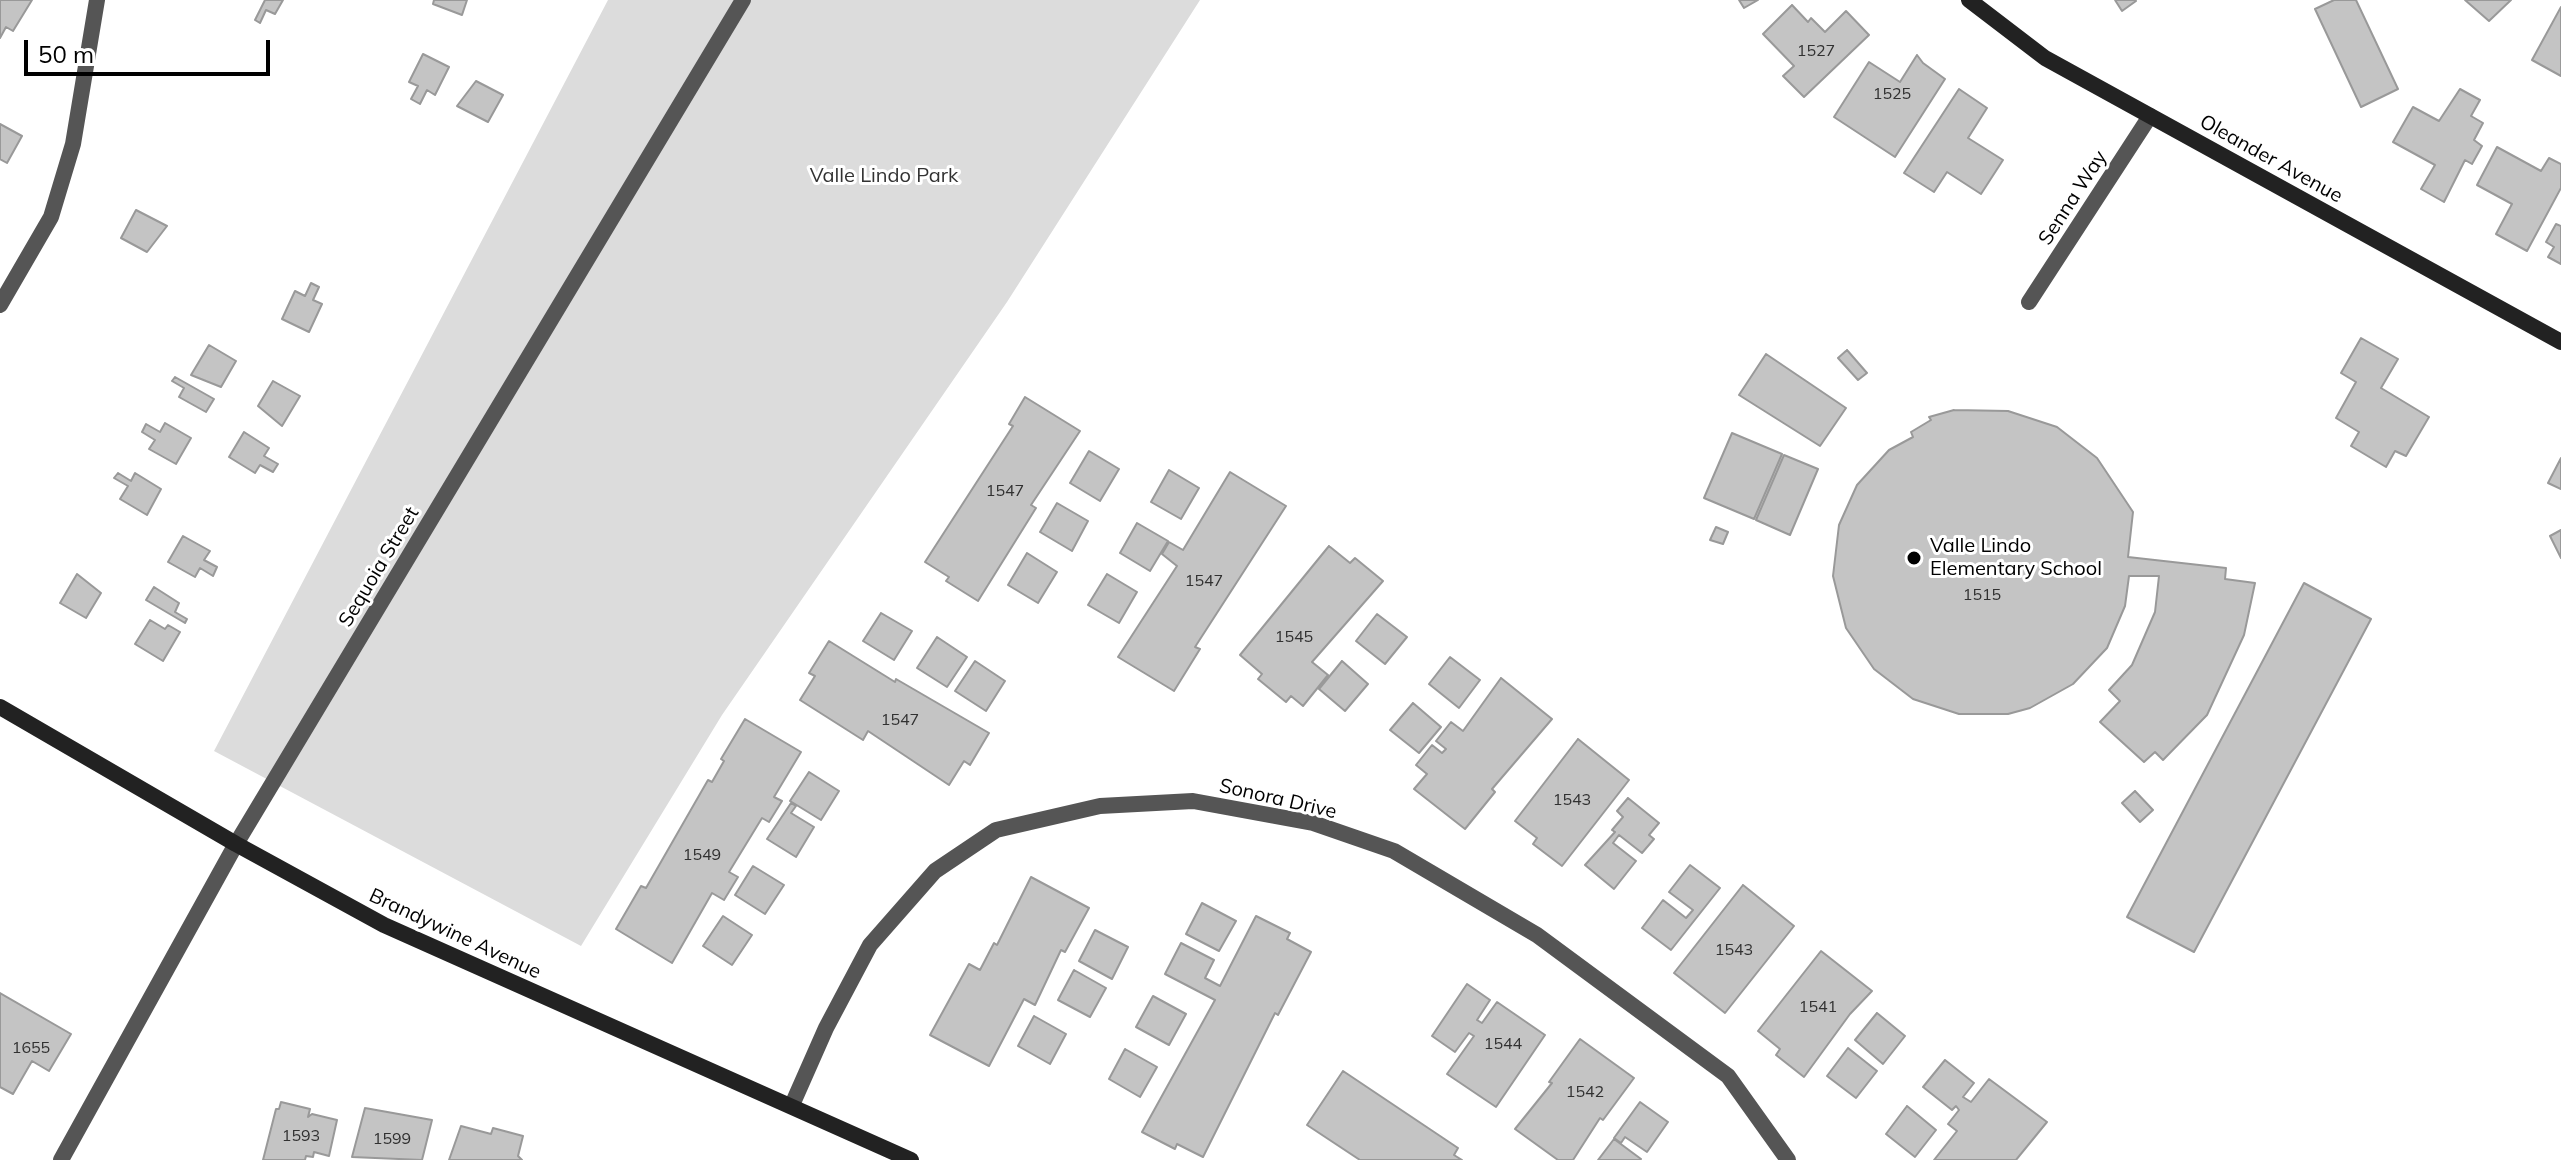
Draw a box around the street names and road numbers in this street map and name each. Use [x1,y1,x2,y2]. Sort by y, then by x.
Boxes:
street label: Oleander Avenue [2195,110,2347,208]
street label: Senna Way [2034,146,2112,250]
street label: Sequoia Street [334,503,424,631]
street label: Sonora Drive [1217,774,1339,824]
street label: Brandywine Avenue [365,884,545,984]

